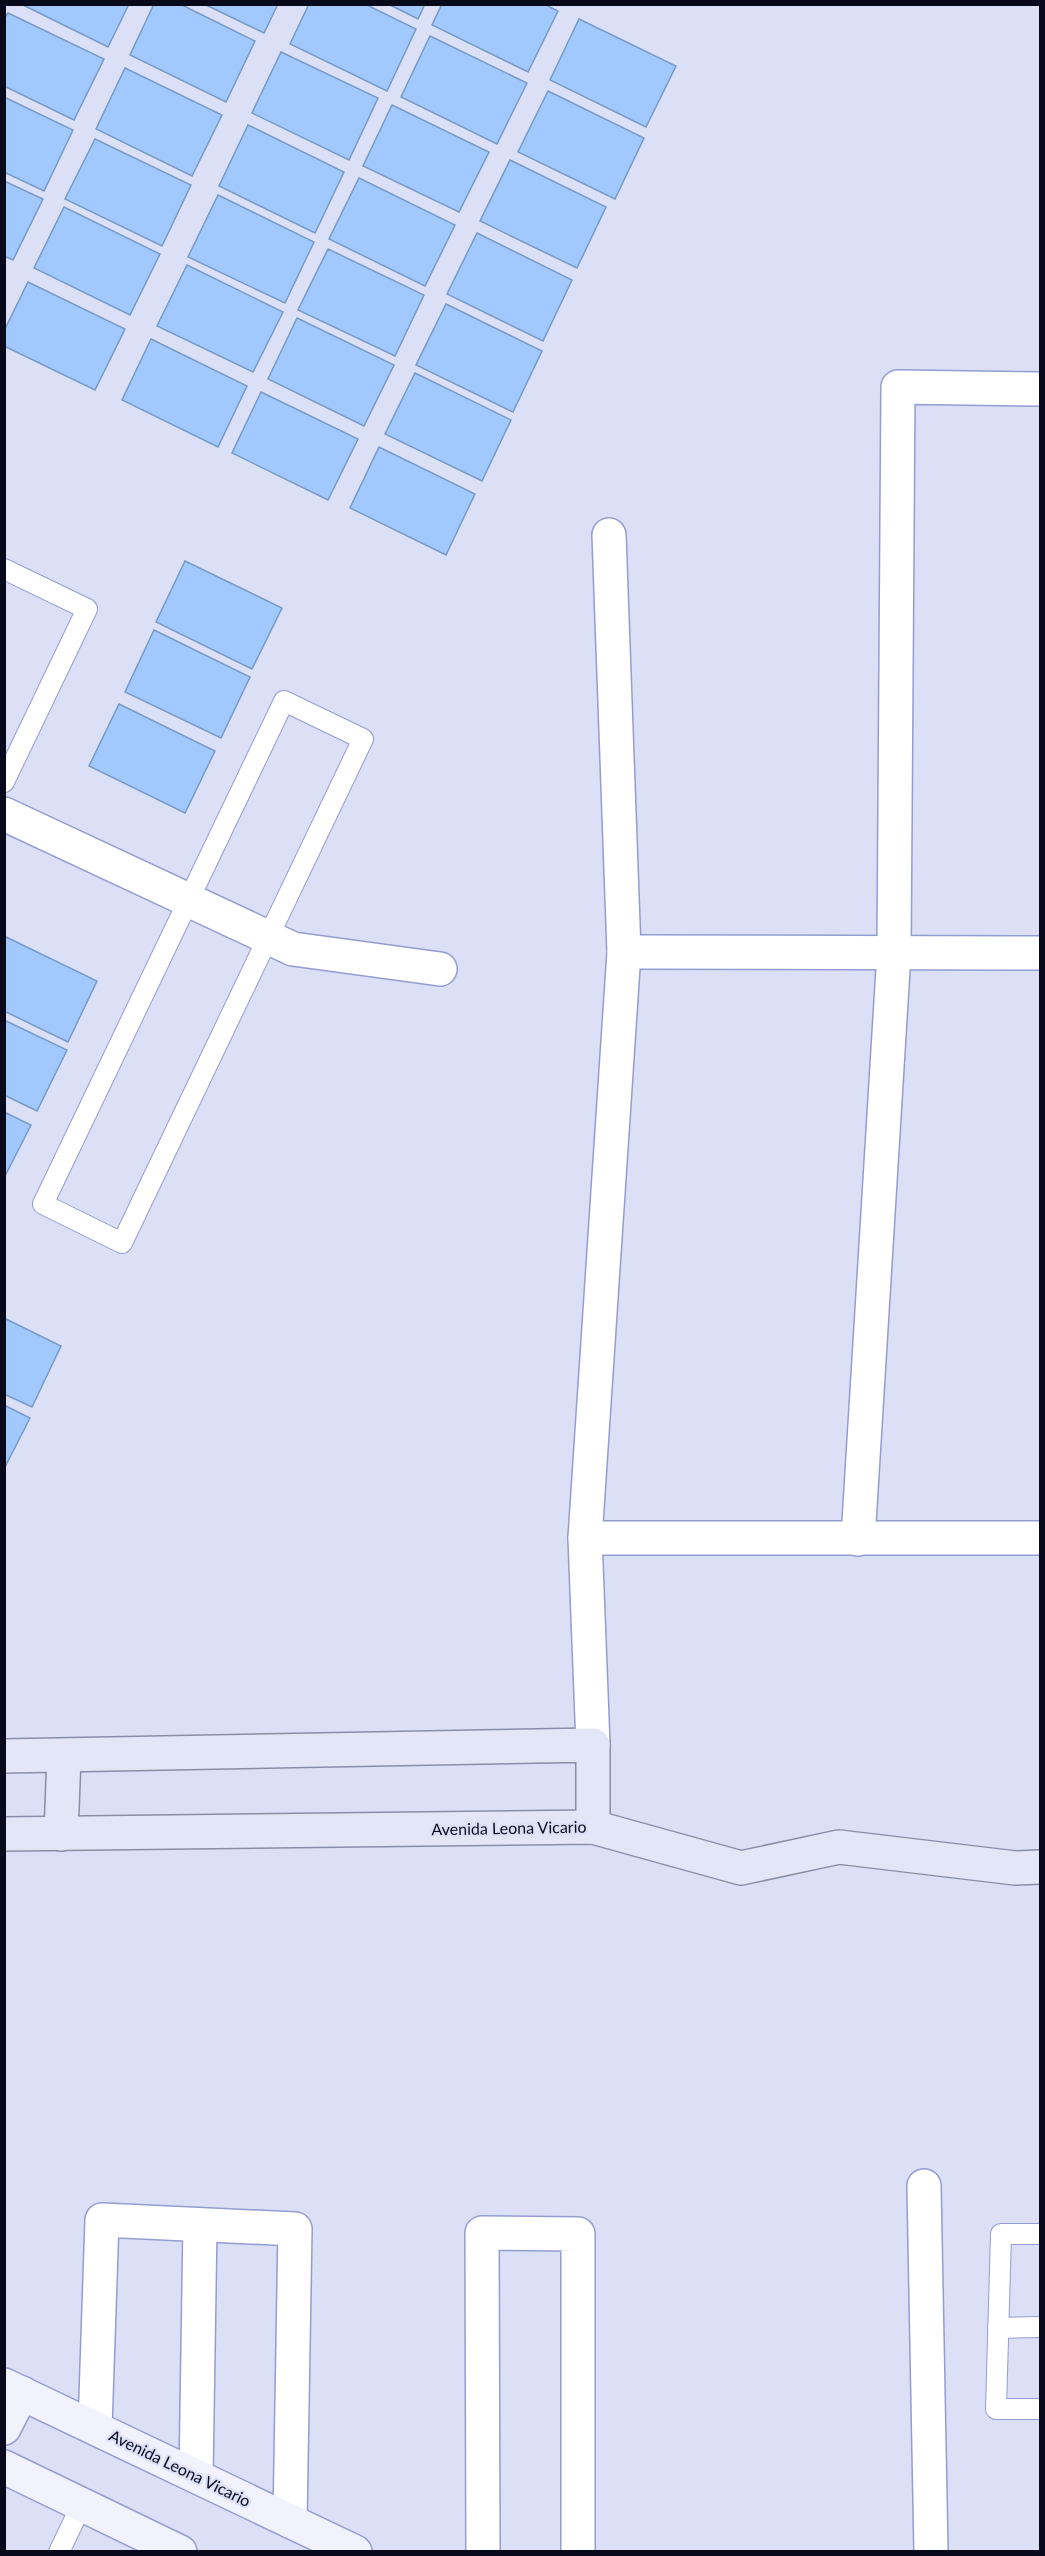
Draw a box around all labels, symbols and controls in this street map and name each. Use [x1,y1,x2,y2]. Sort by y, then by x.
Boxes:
street label: Avenida Leona Vicario [431,1817,587,1838]
street label: Avenida Leona Vicario [106,2425,254,2510]

